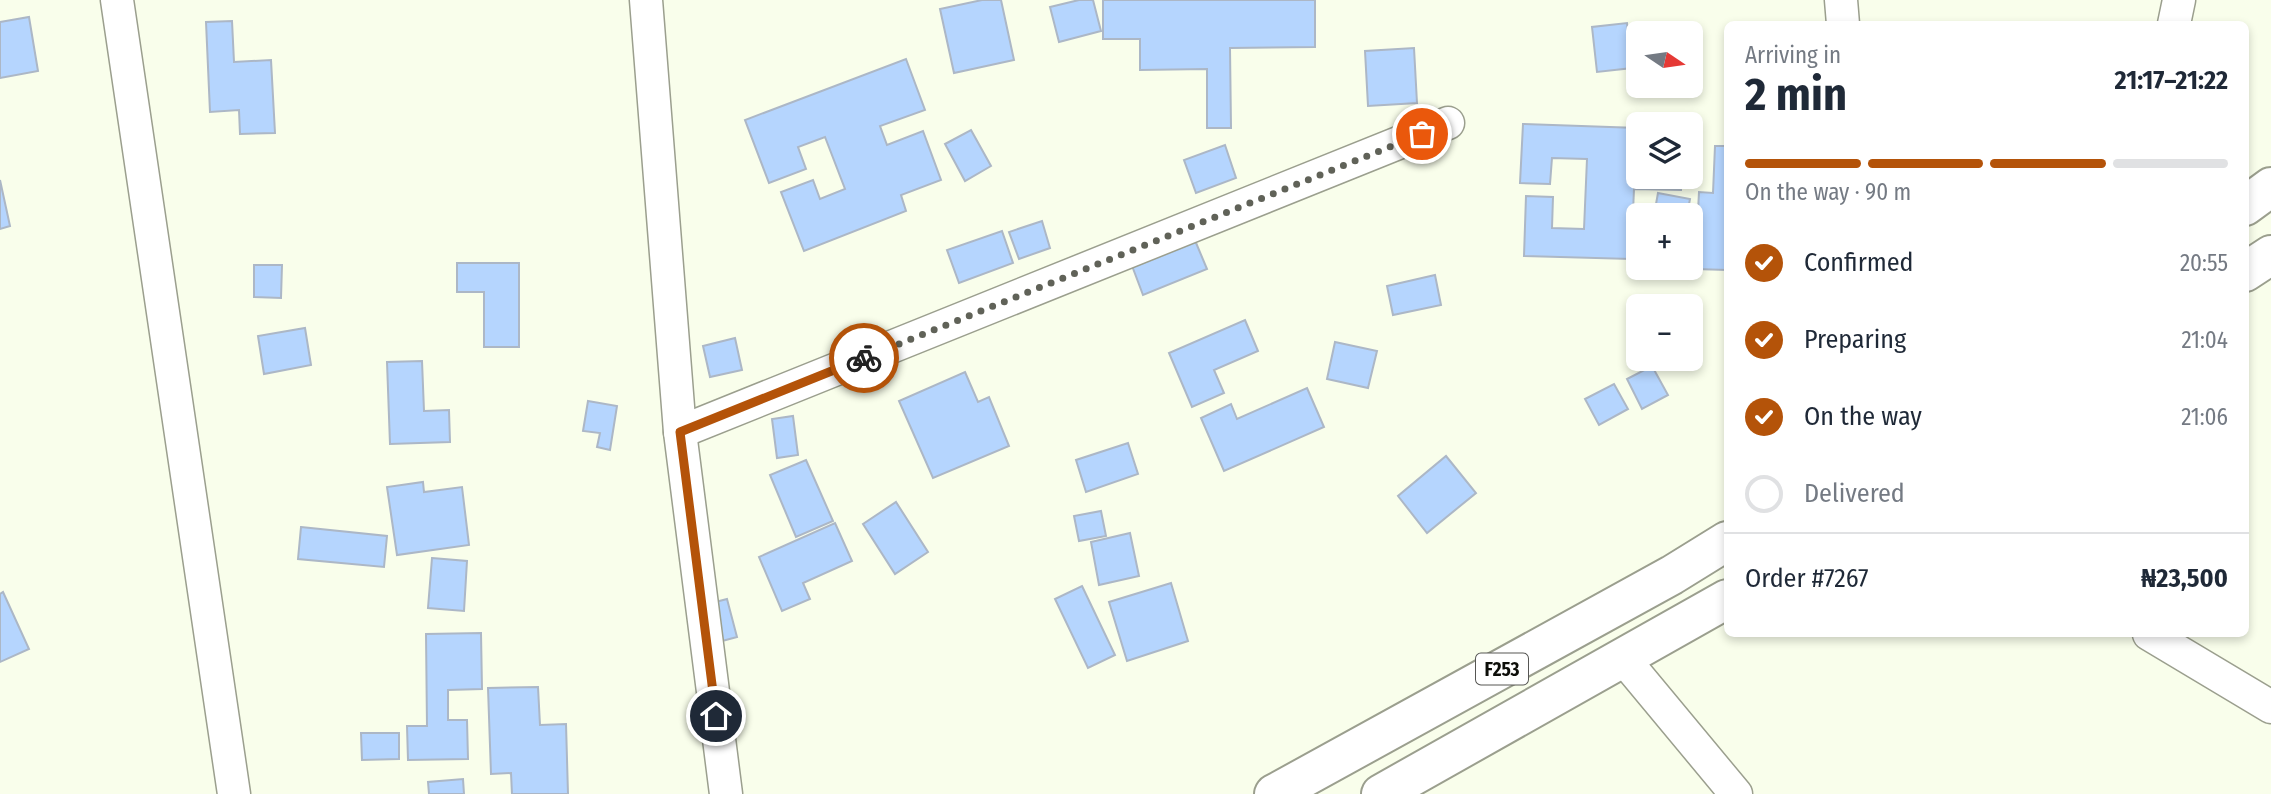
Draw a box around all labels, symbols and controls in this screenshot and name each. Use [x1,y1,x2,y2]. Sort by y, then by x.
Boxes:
north arrow [1626,21,1703,98]
map controls [1626,21,1703,371]
text: Arriving in [1745,41,1841,69]
text: 21:17–21:22 [2115,65,2228,96]
text: 2 min [1745,67,1847,122]
pin [1392,104,1452,164]
button: layers [1626,112,1703,189]
icon: bag [1403,115,1441,153]
text: On the way · 90 m [1745,178,1911,206]
button: + [1626,203,1703,280]
icon: check [1745,244,1783,282]
text: Confirmed [1804,247,1914,278]
text: 20:55 [2180,249,2228,277]
button: − [1626,294,1703,371]
icon: check [1745,321,1783,359]
courier [829,323,899,393]
text: Preparing [1804,324,1906,355]
text: 21:04 [2181,326,2228,354]
icon: bike [845,339,883,377]
icon: check [1745,398,1783,436]
text: On the way [1804,401,1922,432]
text: 21:06 [2181,403,2228,431]
text: Delivered [1804,478,1905,509]
text: Order #7267 [1745,563,1869,594]
text: ₦23,500 [2141,563,2228,594]
road number: F253 [1476,654,1528,684]
pin [686,686,746,746]
icon: home [697,697,735,735]

